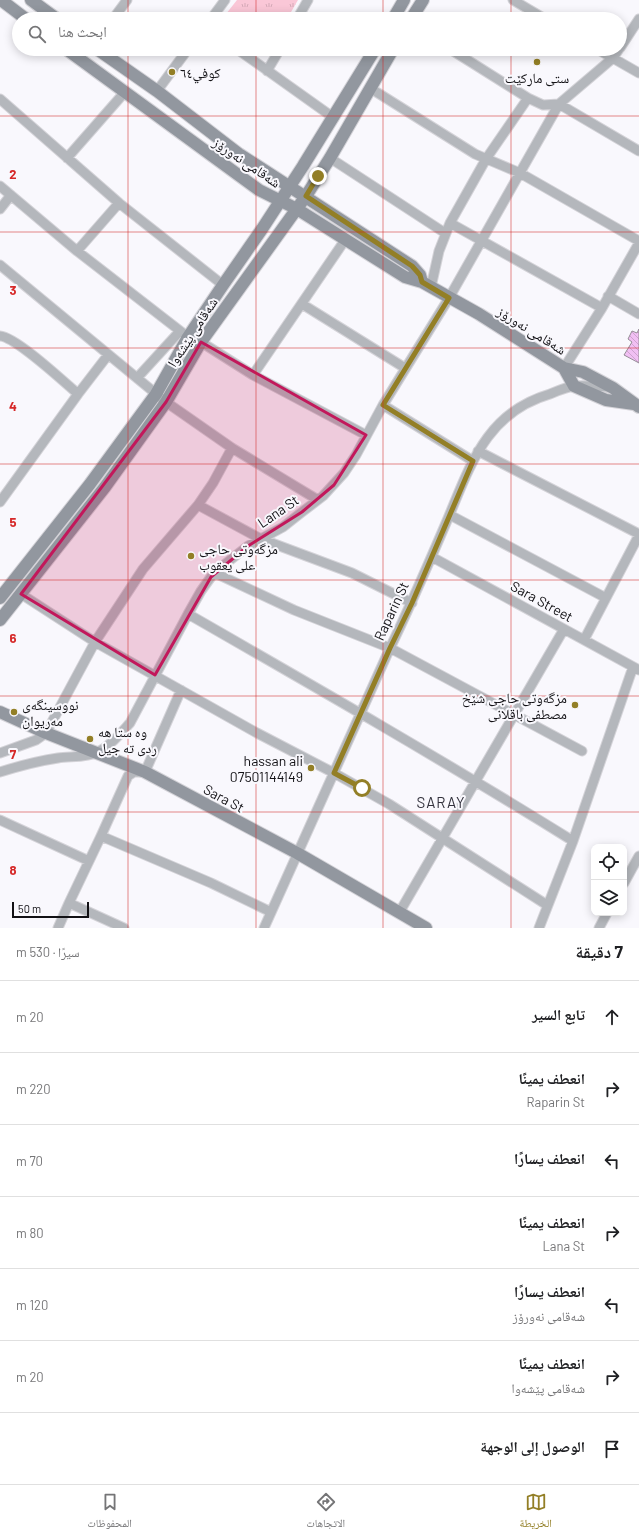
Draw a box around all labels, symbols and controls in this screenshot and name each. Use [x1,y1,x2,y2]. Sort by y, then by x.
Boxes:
search box [12,12,627,56]
text: ابحث هنا [58,22,107,40]
icon: search [26,23,48,45]
marker: ستی مارکێت [532,57,542,67]
place label: كوفي٦٤ [180,64,221,84]
marker: كوفي٦٤ [167,67,177,77]
place label: ستی مارکێت [505,69,569,87]
street label: شەقامی نەورۆز [209,133,284,192]
text: 2 [9,166,17,182]
route end [309,167,327,185]
text: 3 [9,282,17,298]
street label: شەقامی پێشەوا [163,294,222,370]
street label: شەقامی نەورۆز [493,302,570,359]
text: 4 [9,398,17,414]
street label: Lana St [254,491,302,531]
text: 5 [9,514,17,530]
place label: مزگەوتی حاجی علی یعقوب [199,540,278,574]
marker: مزگەوتی حاجی علی یعقوب [186,551,196,561]
street label: Sara Street [508,577,576,625]
street label: Raparin St [370,579,412,643]
text: 6 [10,630,17,646]
place label: مزگەوتی حاجی شێخ مصطفی باقلانی [462,689,567,723]
place label: نووسینگەی مەریوان [22,696,79,730]
marker: مزگەوتی حاجی شێخ مصطفی باقلانی [570,700,580,710]
marker: نووسینگەی مەریوان [9,707,19,717]
place label: وه ستا هه ردى ته جيل [98,723,157,757]
marker: وه ستا هه ردى ته جيل [85,734,95,744]
text: 7 [10,746,17,762]
place label: hassan ali 07501144149 [230,752,303,785]
marker: hassan ali 07501144149 [306,763,316,773]
route start [353,779,371,797]
street label: Sara St [201,780,247,816]
district label: SARAY [416,793,466,811]
map controls [591,844,627,916]
button: locate [591,844,627,880]
text: 8 [9,862,17,878]
button: layers [591,880,627,916]
scale bar [12,900,89,919]
text: 50 m [18,902,41,915]
text: 7 دقيقة [575,941,623,961]
text: سيرًا · 530 m [16,944,80,960]
text: تابع السير [532,1005,585,1023]
icon: ahead [601,1006,623,1028]
text: 20 m [16,1009,44,1025]
text: انعطف يمينًا [518,1069,585,1087]
icon: right [601,1078,623,1100]
text: 220 m [16,1081,51,1097]
text: Raparin St [527,1094,585,1110]
text: انعطف يسارًا [514,1149,585,1167]
icon: left [601,1150,623,1172]
text: 70 m [16,1153,43,1169]
text: انعطف يمينًا [518,1213,585,1231]
icon: right [601,1222,623,1244]
text: 80 m [16,1225,44,1241]
text: Lana St [542,1238,585,1254]
text: انعطف يسارًا [514,1282,585,1300]
icon: left [601,1294,623,1316]
text: 120 m [16,1297,48,1313]
text: شەقامی نەورۆز [513,1308,585,1324]
text: انعطف يمينًا [518,1354,585,1372]
icon: right [601,1366,623,1388]
text: 20 m [16,1369,44,1385]
text: شەقامی پێشەوا [512,1380,585,1396]
text: الوصول إلى الوجهة [480,1437,585,1455]
icon: arrive [601,1438,623,1460]
tab: المحفوظات [87,1491,132,1534]
tab: الاتجاهات [306,1491,345,1534]
tab: الخريطة [519,1491,552,1534]

